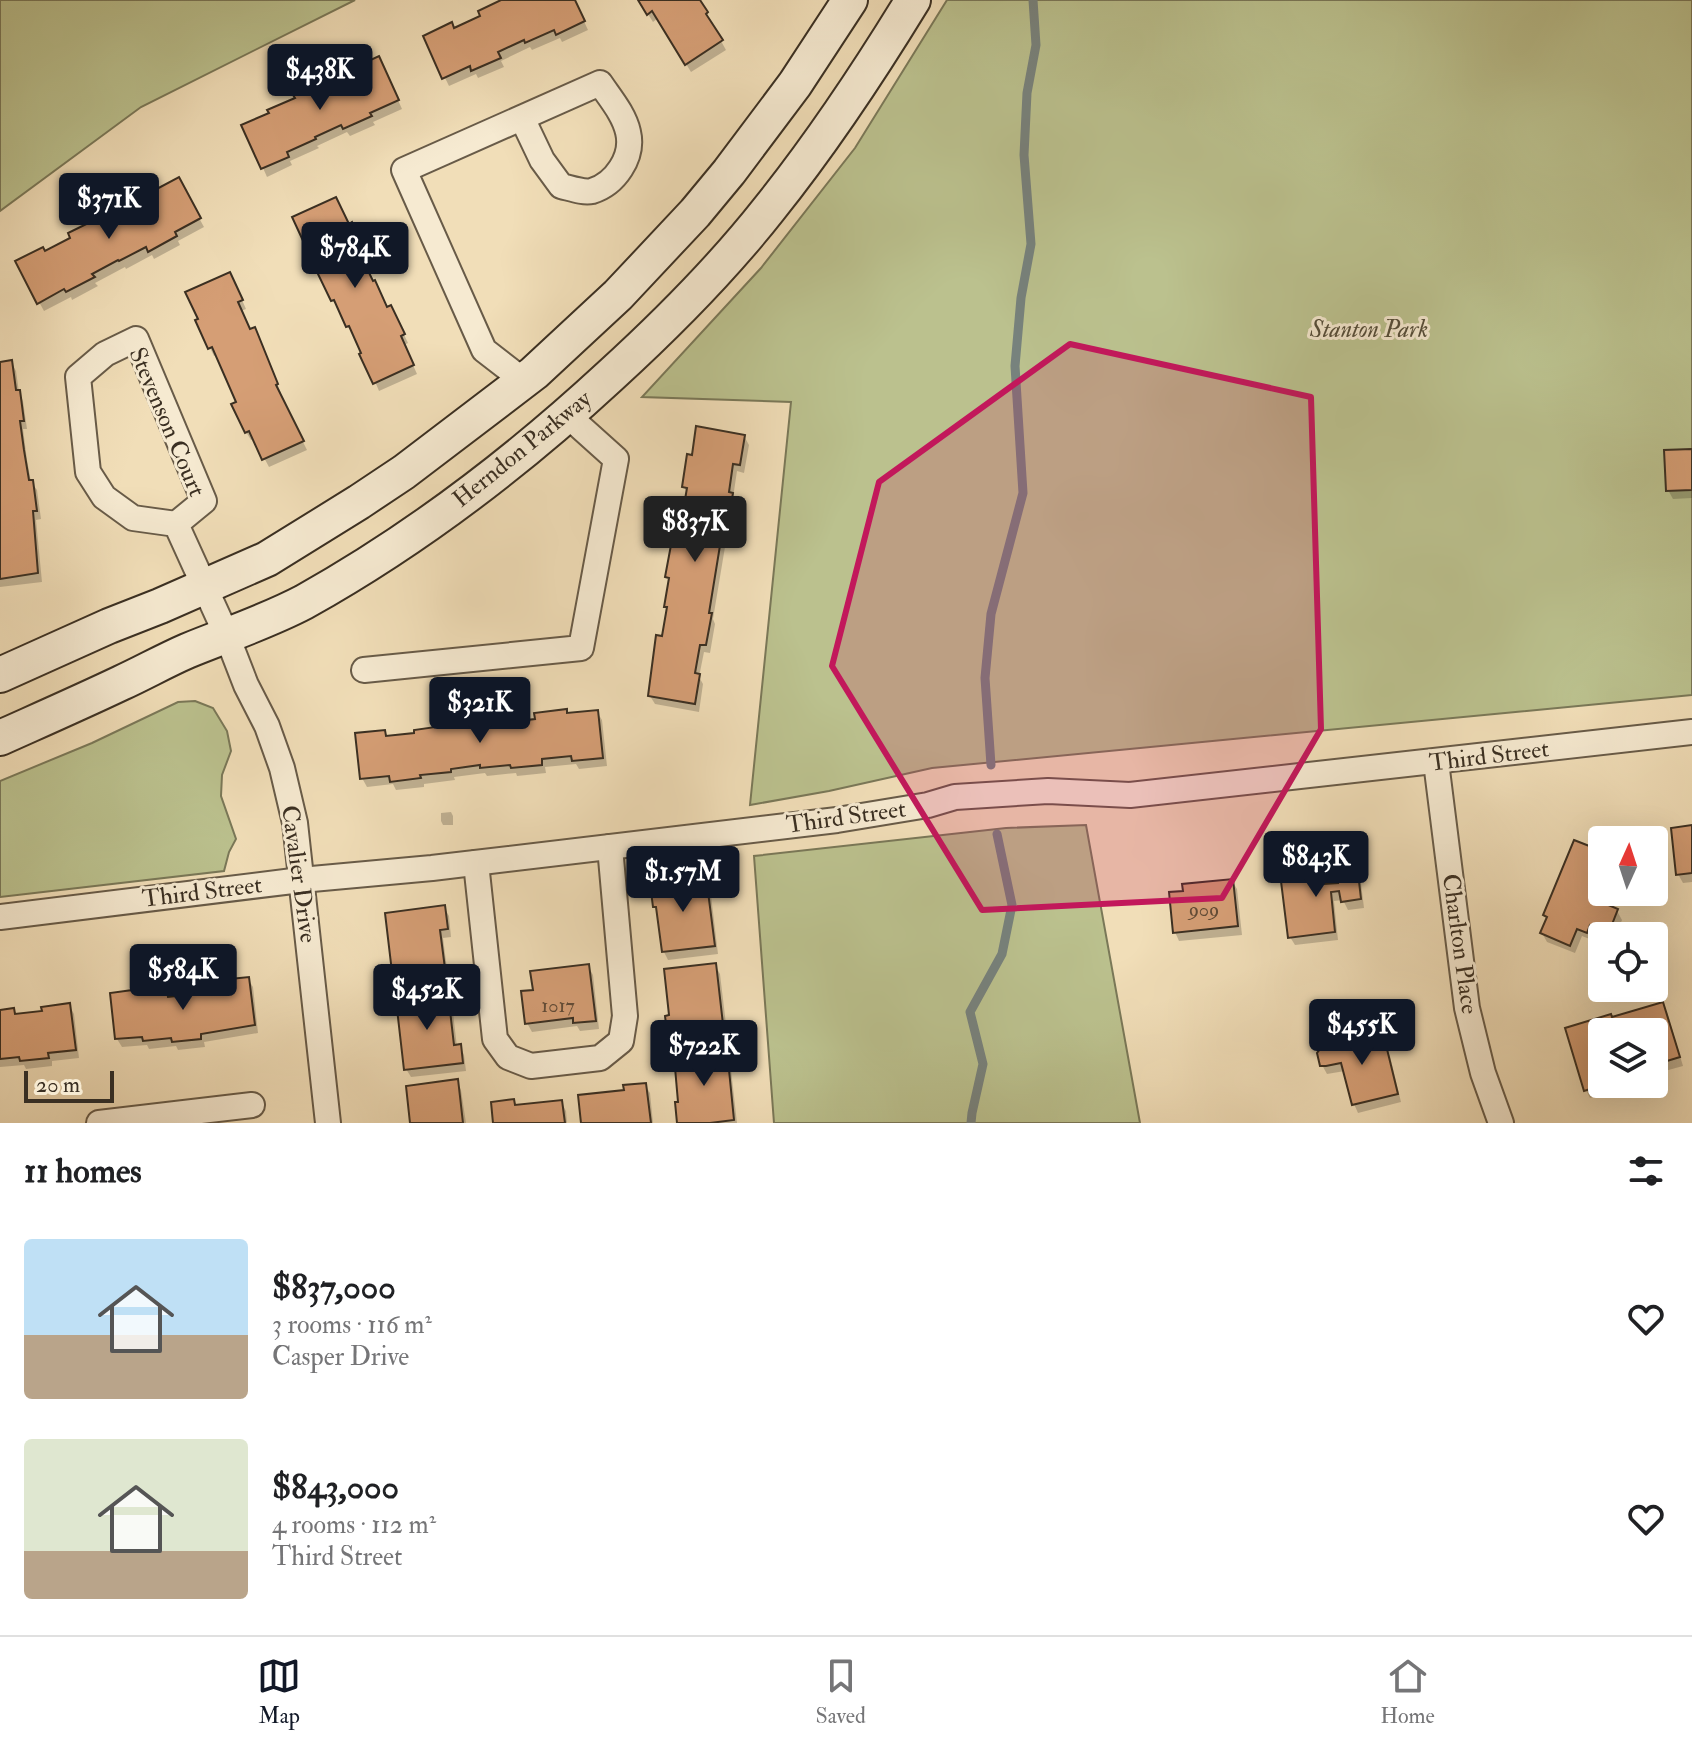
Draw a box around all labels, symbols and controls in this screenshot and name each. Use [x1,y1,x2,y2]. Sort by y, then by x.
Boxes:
pin: $438K [264,44,376,112]
text: $438K [285,54,355,86]
pin: $371K [53,173,165,241]
text: $371K [77,183,141,215]
pin: $784K [299,222,411,290]
text: $784K [319,232,391,264]
park label: Stanton Park [1309,314,1428,345]
street label: Stevenson Court [122,343,212,502]
street label: Herndon Parkway [446,383,598,514]
pin: $837K [639,496,751,564]
text: $837K [661,506,729,538]
pin: $321K [424,677,536,745]
text: $321K [447,687,513,719]
street label: Third Street [1427,733,1551,779]
street label: Third Street [784,793,908,841]
street label: Cavalier Drive [274,803,324,945]
north arrow [1588,826,1668,906]
map controls [1588,826,1668,1098]
pin: $843K [1260,831,1372,899]
text: $843K [1281,841,1351,873]
pin: $1.57M [618,846,748,914]
text: $1.57M [644,856,722,888]
street label: Third Street [140,869,264,915]
street label: Charlton Place [1435,872,1485,1016]
house number: 909 [1187,897,1219,922]
button: locate [1588,922,1668,1002]
pin: $584K [127,944,239,1012]
text: $584K [148,954,218,986]
pin: $452K [371,964,483,1032]
text: $452K [391,974,463,1006]
house number: 1017 [541,993,575,1018]
pin: $455K [1306,999,1418,1067]
text: $455K [1327,1009,1397,1041]
button: layers [1588,1018,1668,1098]
pin: $722K [648,1020,760,1088]
text: $722K [668,1030,740,1062]
scale bar [24,1067,114,1103]
text: 20 m [36,1071,80,1099]
icon: filters [1624,1149,1668,1193]
text: 11 homes [24,1150,142,1193]
text: $837,000 [272,1266,396,1309]
icon: home [88,1271,184,1367]
icon: heart [1624,1297,1668,1341]
text: 3 rooms · 116 m² [272,1309,432,1341]
text: Casper Drive [272,1341,409,1373]
text: $843,000 [272,1466,399,1509]
icon: home [88,1471,184,1567]
icon: heart [1624,1497,1668,1541]
text: 4 rooms · 112 m² [272,1509,436,1541]
text: Third Street [272,1541,402,1573]
tab: Map [257,1654,301,1730]
tab: Saved [816,1654,866,1730]
tab: Home [1380,1654,1435,1730]

